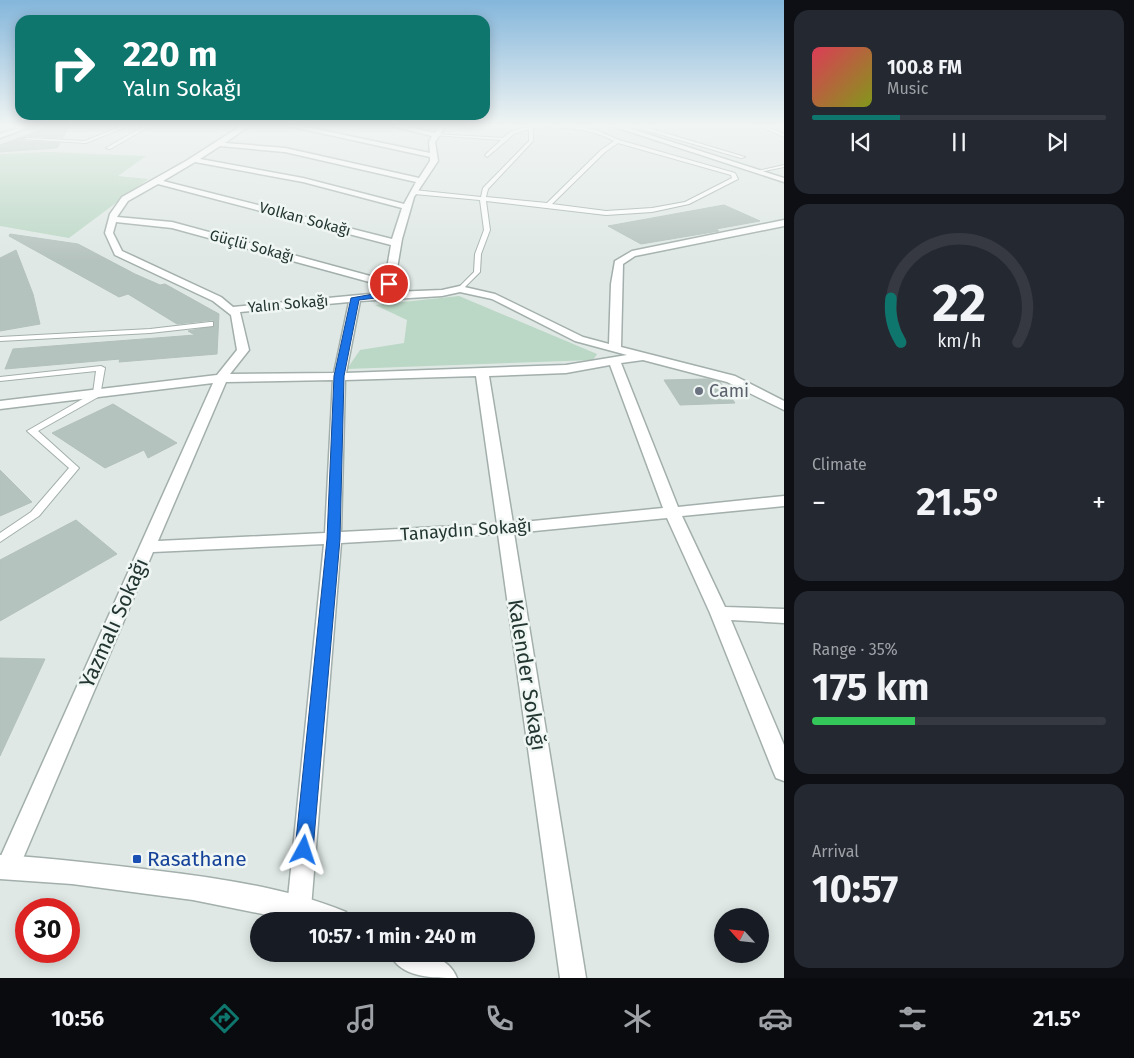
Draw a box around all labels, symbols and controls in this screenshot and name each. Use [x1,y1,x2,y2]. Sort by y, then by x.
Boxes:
text: 220 m [123,33,218,75]
icon: right [40,35,105,100]
text: 100.8 FM [887,56,962,79]
text: Yalın Sokağı [123,75,242,102]
text: Music [887,79,928,98]
icon: previous [847,128,875,156]
icon: pause [945,128,973,156]
icon: next [1043,128,1071,156]
street label: Volkan Sokağı [257,198,353,240]
street label: Güçlü Sokağı [208,226,296,266]
pin [368,263,410,305]
icon: arrive [375,270,403,298]
text: 22 [932,272,986,335]
street label: Yalın Sokağı [247,292,329,316]
text: km/h [937,330,981,352]
place label: Cami [709,380,749,402]
marker: Cami [693,385,705,397]
text: Climate [812,455,867,474]
text: 21.5° [916,479,1002,525]
text: − [812,486,826,519]
text: + [1092,486,1106,519]
street label: Tanaydın Sokağı [400,514,532,546]
street label: Yazmalı Sokağı [74,554,154,692]
street label: Kalender Sokağı [502,597,552,753]
text: Range · 35% [812,640,898,659]
text: 175 km [812,664,929,710]
position arrow [277,823,329,875]
text: Arrival [812,842,859,861]
place label: Rasathane [147,846,247,872]
marker: Rasathane [131,853,143,865]
text: 10:57 [812,866,898,912]
speed limit sign: 30 [15,898,80,963]
north arrow [714,908,769,962]
map controls [714,908,769,963]
text: 10:57 · 1 min · 240 m [309,925,476,948]
icon: directions [207,1001,242,1036]
icon: music [344,1001,379,1036]
icon: phone [482,1001,517,1036]
icon: climate [620,1001,655,1036]
icon: car [758,1001,793,1036]
icon: filters [895,1001,930,1036]
text: 10:56 [51,1005,104,1032]
text: 21.5° [1033,1005,1083,1032]

